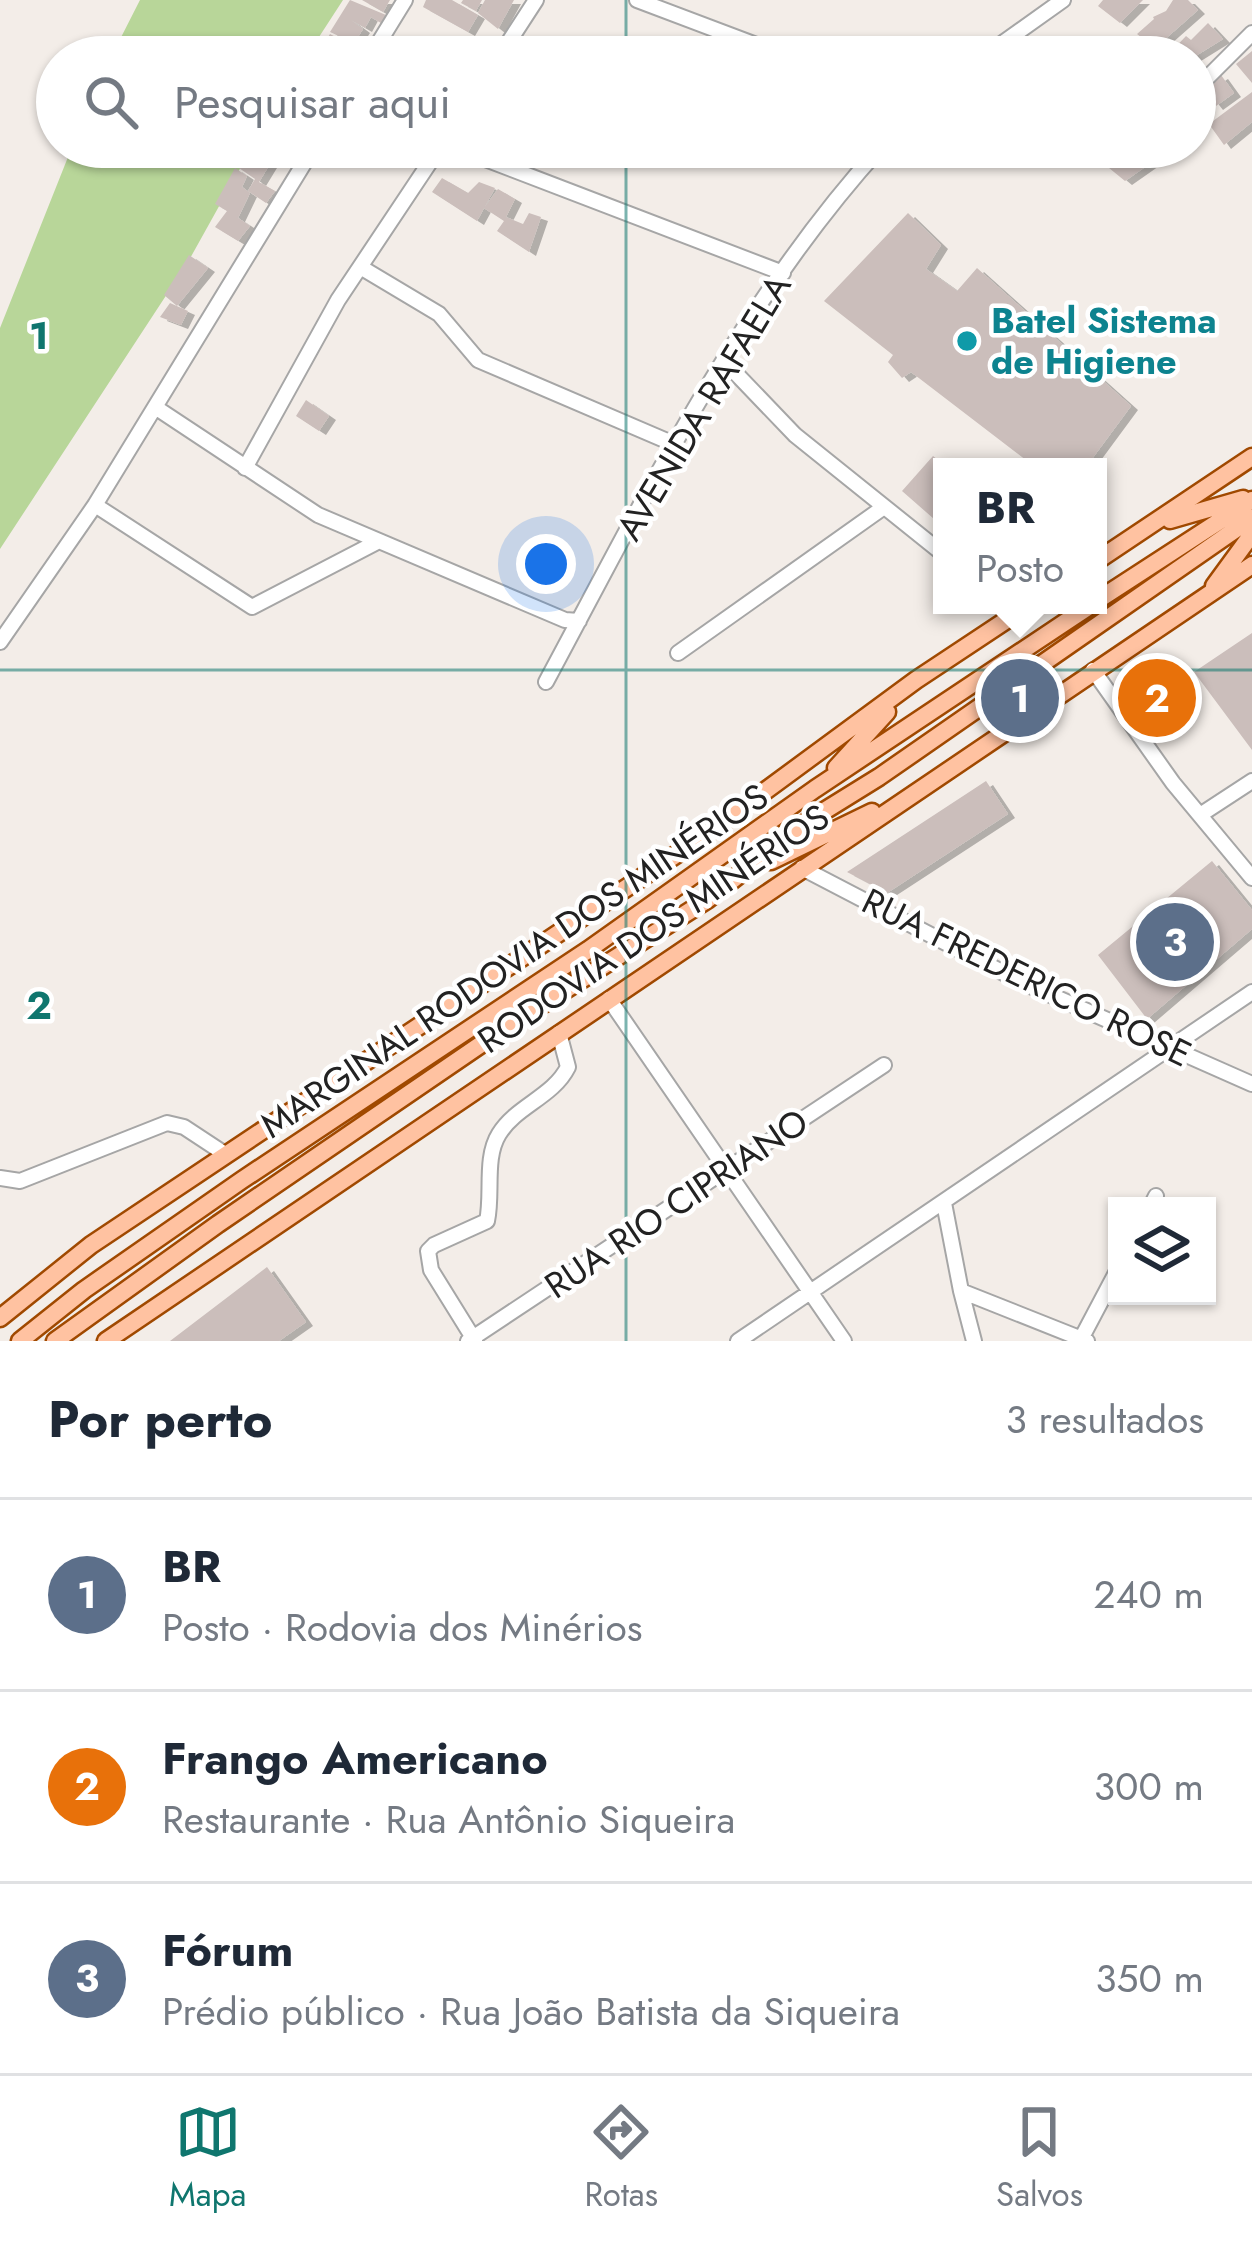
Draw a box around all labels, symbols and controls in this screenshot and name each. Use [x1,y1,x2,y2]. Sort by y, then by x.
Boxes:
search box [36,36,1216,168]
icon: search [78,69,144,135]
text: Pesquisar aqui [174,70,451,135]
street label: AVENIDA RAFAELA [603,264,803,550]
place label: Batel Sistema de Higiene [991,294,1217,387]
text: 1 [29,307,49,364]
marker: Batel Sistema de Higiene [954,328,980,354]
popup [933,458,1107,614]
text: BR [976,475,1035,540]
your location [516,534,576,594]
text: Posto [976,540,1064,597]
pin: 1 [981,653,1059,743]
pin: 2 [1118,653,1196,743]
street label: MARGINAL RODOVIA DOS MINÉRIOS [250,770,778,1150]
street label: RODOVIA DOS MINÉRIOS [467,791,839,1065]
street label: RUA FREDERICO ROSE [854,875,1200,1079]
pin: 3 [1136,897,1214,987]
text: 2 [26,977,52,1034]
street label: RUA RIO CIPRIANO [534,1095,818,1311]
map controls [1108,1197,1216,1305]
button: layers [1108,1197,1216,1305]
text: Por perto [48,1382,273,1456]
text: 3 resultados [1006,1391,1204,1448]
text: BR [162,1534,221,1599]
text: 1 [77,1566,97,1623]
text: 240 m [1094,1566,1204,1623]
text: Posto · Rodovia dos Minérios [162,1599,643,1656]
text: Frango Americano [162,1726,548,1791]
text: 2 [74,1758,100,1815]
text: 300 m [1094,1758,1204,1815]
text: Restaurante · Rua Antônio Siqueira [162,1791,735,1848]
text: Fórum [162,1918,293,1983]
text: 3 [75,1950,99,2007]
text: 350 m [1095,1950,1204,2007]
text: Prédio público · Rua João Batista da Siqueira [162,1983,900,2040]
tab: Mapa [169,2099,246,2218]
tab: Rotas [584,2099,658,2218]
tab: Salvos [996,2099,1083,2218]

